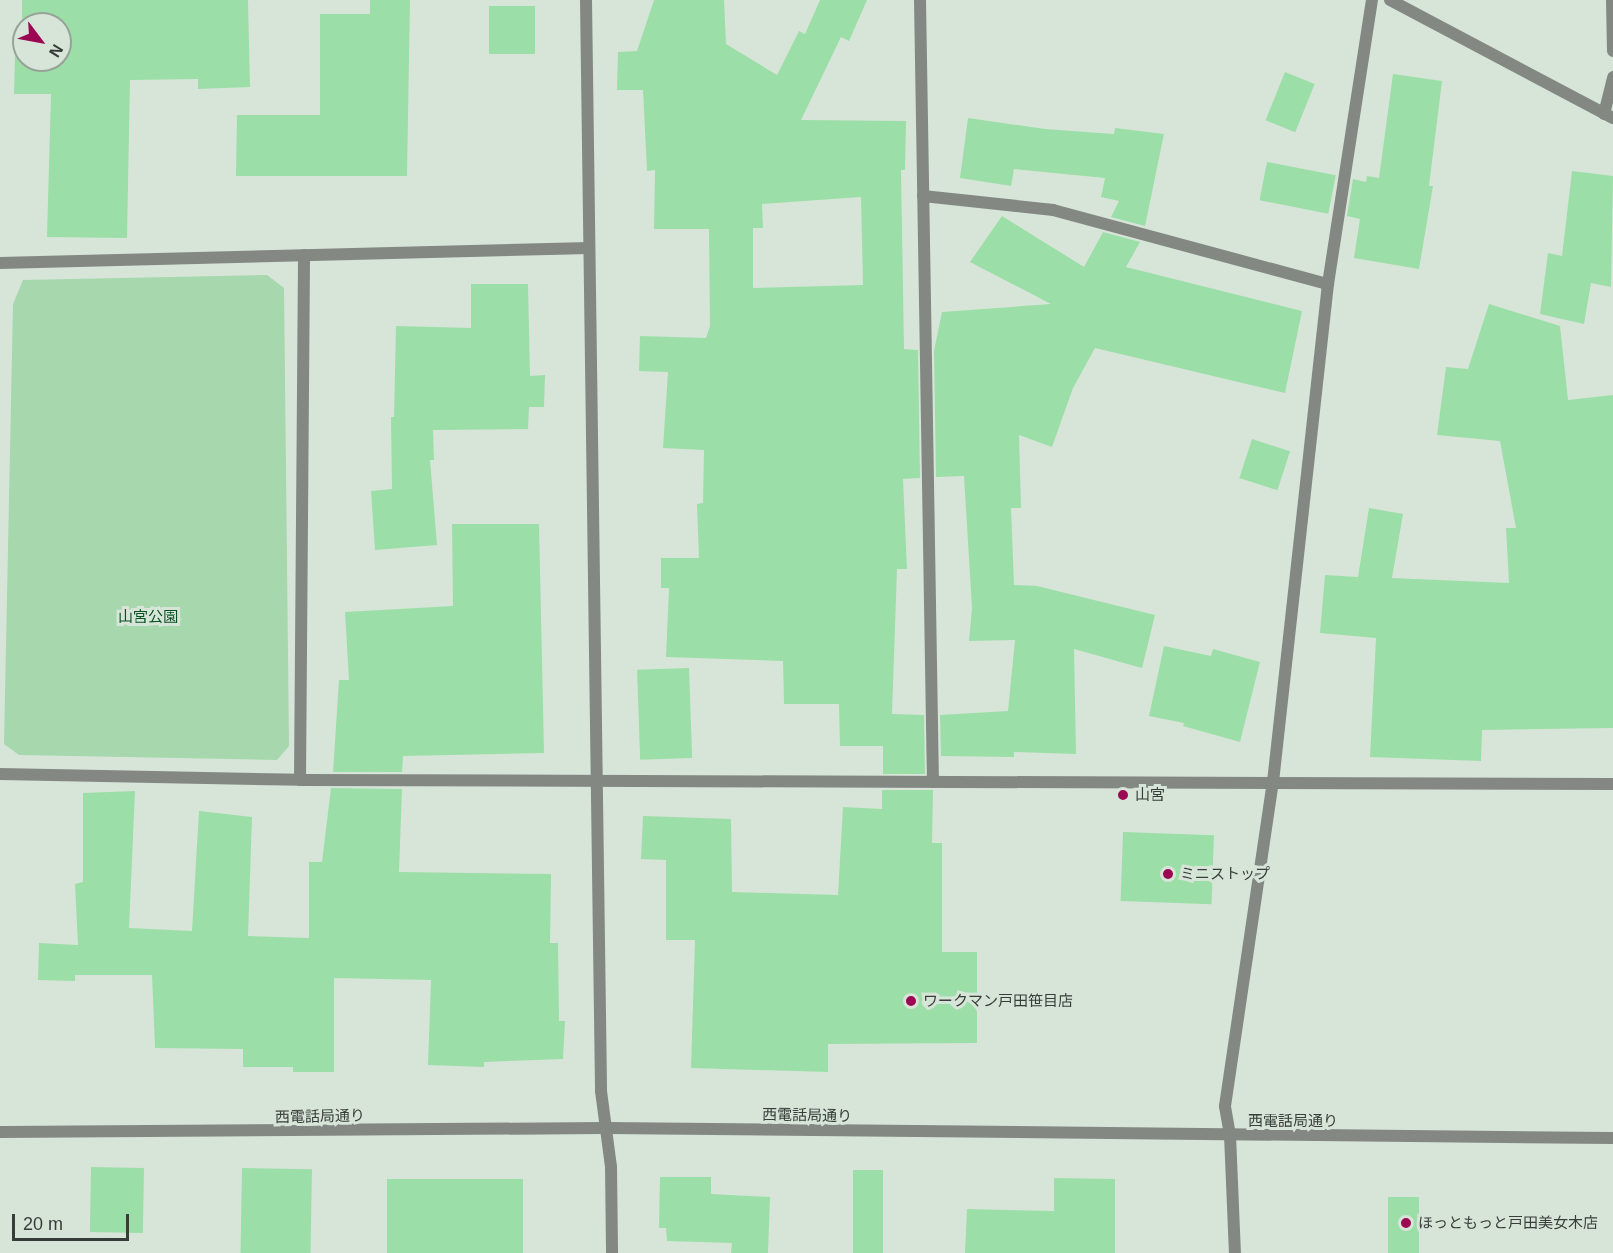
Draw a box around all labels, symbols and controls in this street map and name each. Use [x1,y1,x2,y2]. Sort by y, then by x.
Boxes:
north arrow [12,12,72,72]
text: N [46,41,66,60]
park label: 山宮公園 [118,608,178,626]
place label: 山宮 [1135,786,1165,804]
marker: 山宮 [1116,788,1130,802]
place label: ミニストップ [1180,865,1270,883]
marker: ミニストップ [1161,867,1175,881]
place label: ワークマン戸田笹目店 [923,992,1073,1010]
marker: ワークマン戸田笹目店 [904,994,918,1008]
street label: 西電話局通り [762,1105,852,1125]
street label: 西電話局通り [275,1106,365,1126]
street label: 西電話局通り [1248,1112,1338,1130]
scale bar [15,1202,132,1240]
text: 20 m [23,1214,63,1234]
place label: ほっともっと戸田美女木店 [1418,1214,1598,1232]
marker: ほっともっと戸田美女木店 [1399,1216,1413,1230]

